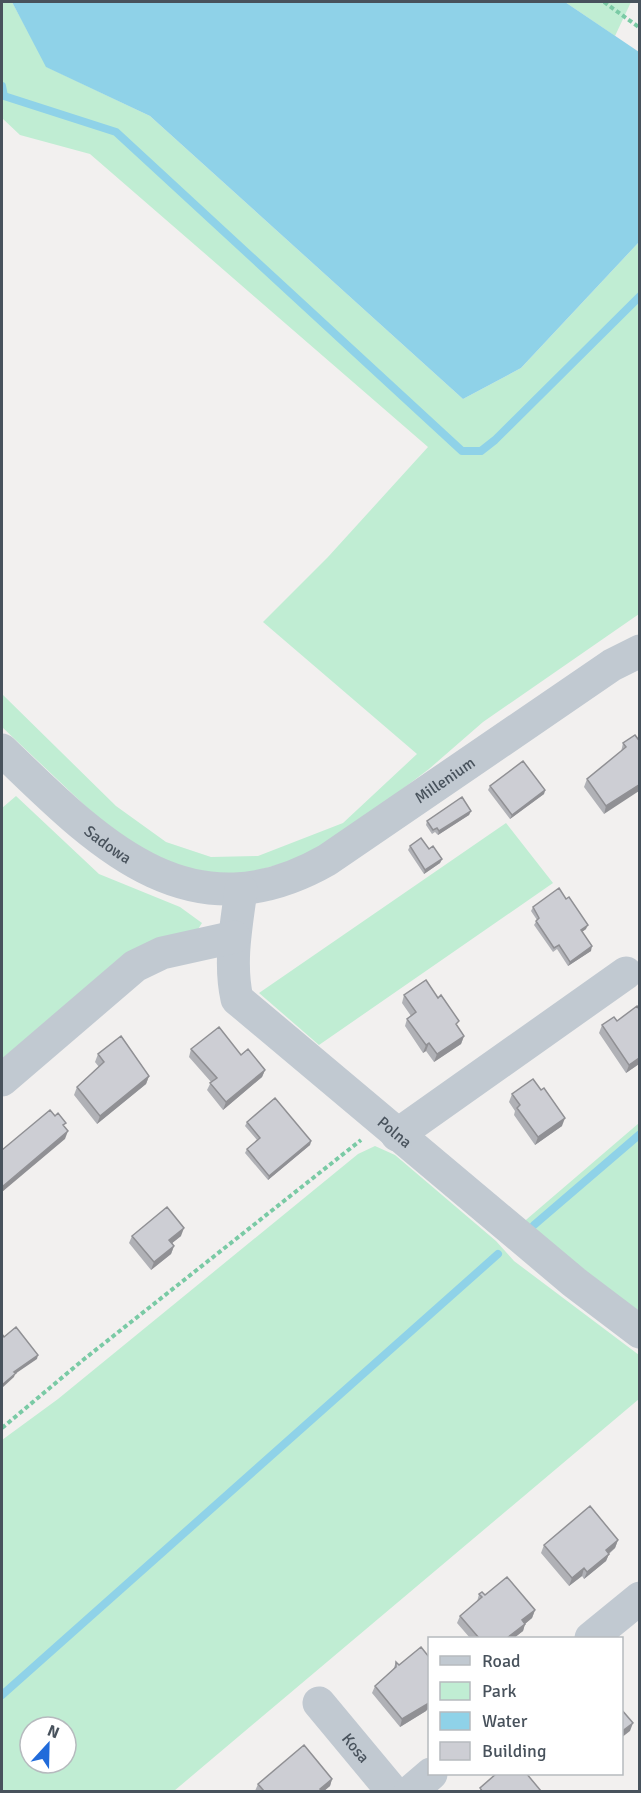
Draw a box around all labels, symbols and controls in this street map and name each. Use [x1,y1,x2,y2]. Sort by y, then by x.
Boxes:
street label: Millenium [411,753,479,808]
street label: Sadowa [80,821,135,868]
street label: Polna [373,1112,416,1152]
legend [428,1637,623,1775]
text: Road [482,1650,521,1672]
text: Park [482,1680,517,1702]
text: Water [482,1710,528,1732]
north arrow [18,1715,78,1775]
text: N [44,1721,62,1743]
street label: Kosa [337,1729,373,1767]
text: Building [482,1740,546,1762]

